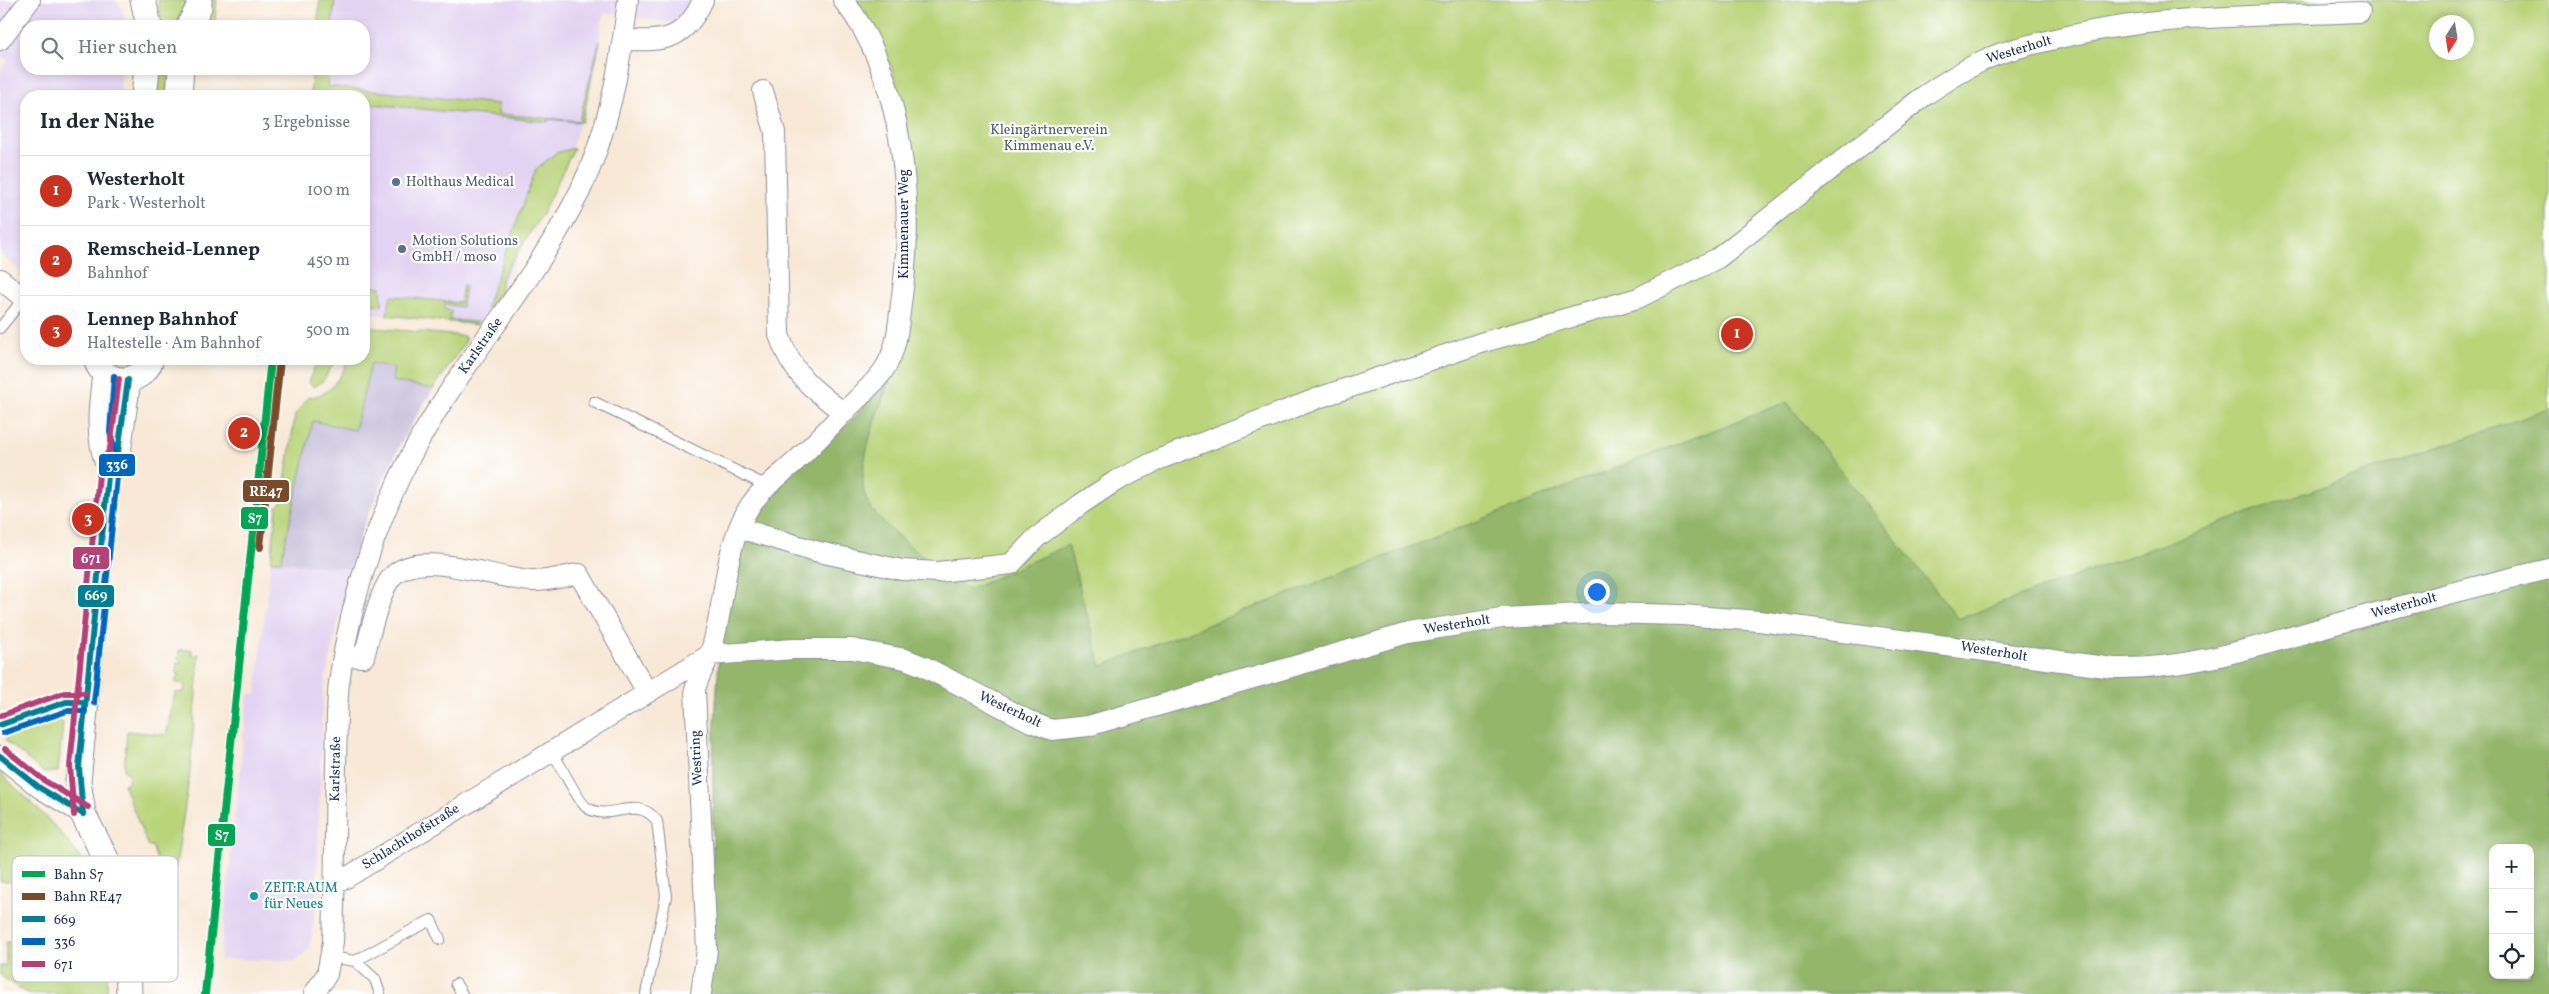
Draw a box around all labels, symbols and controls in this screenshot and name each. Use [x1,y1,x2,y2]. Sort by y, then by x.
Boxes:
north arrow [2429,15,2474,60]
search box [20,20,370,75]
street label: Westerholt [1984,31,2054,69]
icon: search [38,34,66,62]
text: Hier suchen [78,35,177,61]
text: In der Nähe [40,108,155,137]
text: 3 Ergebnisse [262,112,350,134]
park label: Kleingärtnerverein Kimmenau e.V. [990,121,1108,156]
text: Westerholt [87,167,185,193]
street label: Kimmenauer Weg [895,169,914,279]
place label: Holthaus Medical [406,173,514,192]
marker: Holthaus Medical [390,176,402,188]
text: 1 [53,180,59,202]
text: 100 m [307,180,350,202]
text: Park · Westerholt [87,193,206,215]
place label: Motion Solutions GmbH / moso [412,232,518,267]
text: Remscheid-Lennep [87,237,260,263]
marker: Motion Solutions GmbH / moso [396,243,408,255]
text: 2 [52,250,60,272]
text: 450 m [307,250,350,272]
text: Bahnhof [87,263,148,285]
text: Lennep Bahnhof [87,307,237,333]
street label: Karlstraße [454,314,508,378]
pin: 1 [1721,315,1753,353]
text: 3 [52,320,60,342]
text: 500 m [306,320,350,342]
text: Haltestelle · Am Bahnhof [87,333,261,355]
pin: 2 [228,414,260,452]
line badge: 336 [98,453,136,477]
text: 336 [106,456,128,475]
line badge: RE47 [242,479,290,503]
text: RE47 [249,483,283,502]
pin: 3 [72,500,104,538]
line badge: S7 [240,506,269,530]
text: S7 [248,510,263,529]
line badge: 671 [72,546,110,570]
text: 671 [81,550,101,569]
your location [1584,579,1610,605]
line badge: 669 [77,584,115,608]
text: 669 [84,587,108,606]
street label: Westerholt [2369,588,2439,624]
street label: Westerholt [1422,610,1492,640]
street label: Westerholt [1959,637,2029,667]
street label: Westerholt [975,687,1045,733]
street label: Westring [686,730,708,786]
street label: Karlstraße [326,736,346,802]
street label: Schlachthofstraße [359,799,464,875]
line badge: S7 [207,823,236,847]
text: S7 [215,827,230,846]
map controls [2489,844,2534,979]
button: + [2489,844,2534,889]
legend [12,856,178,982]
text: Bahn S7 [54,866,104,885]
place label: ZEIT:RAUM für Neues [264,879,338,914]
text: Bahn RE47 [54,888,123,907]
button: − [2489,889,2534,934]
marker: ZEIT:RAUM für Neues [248,890,260,902]
text: 669 [54,911,75,930]
text: 336 [54,933,75,952]
button: locate [2489,934,2534,979]
text: 671 [54,956,73,975]

